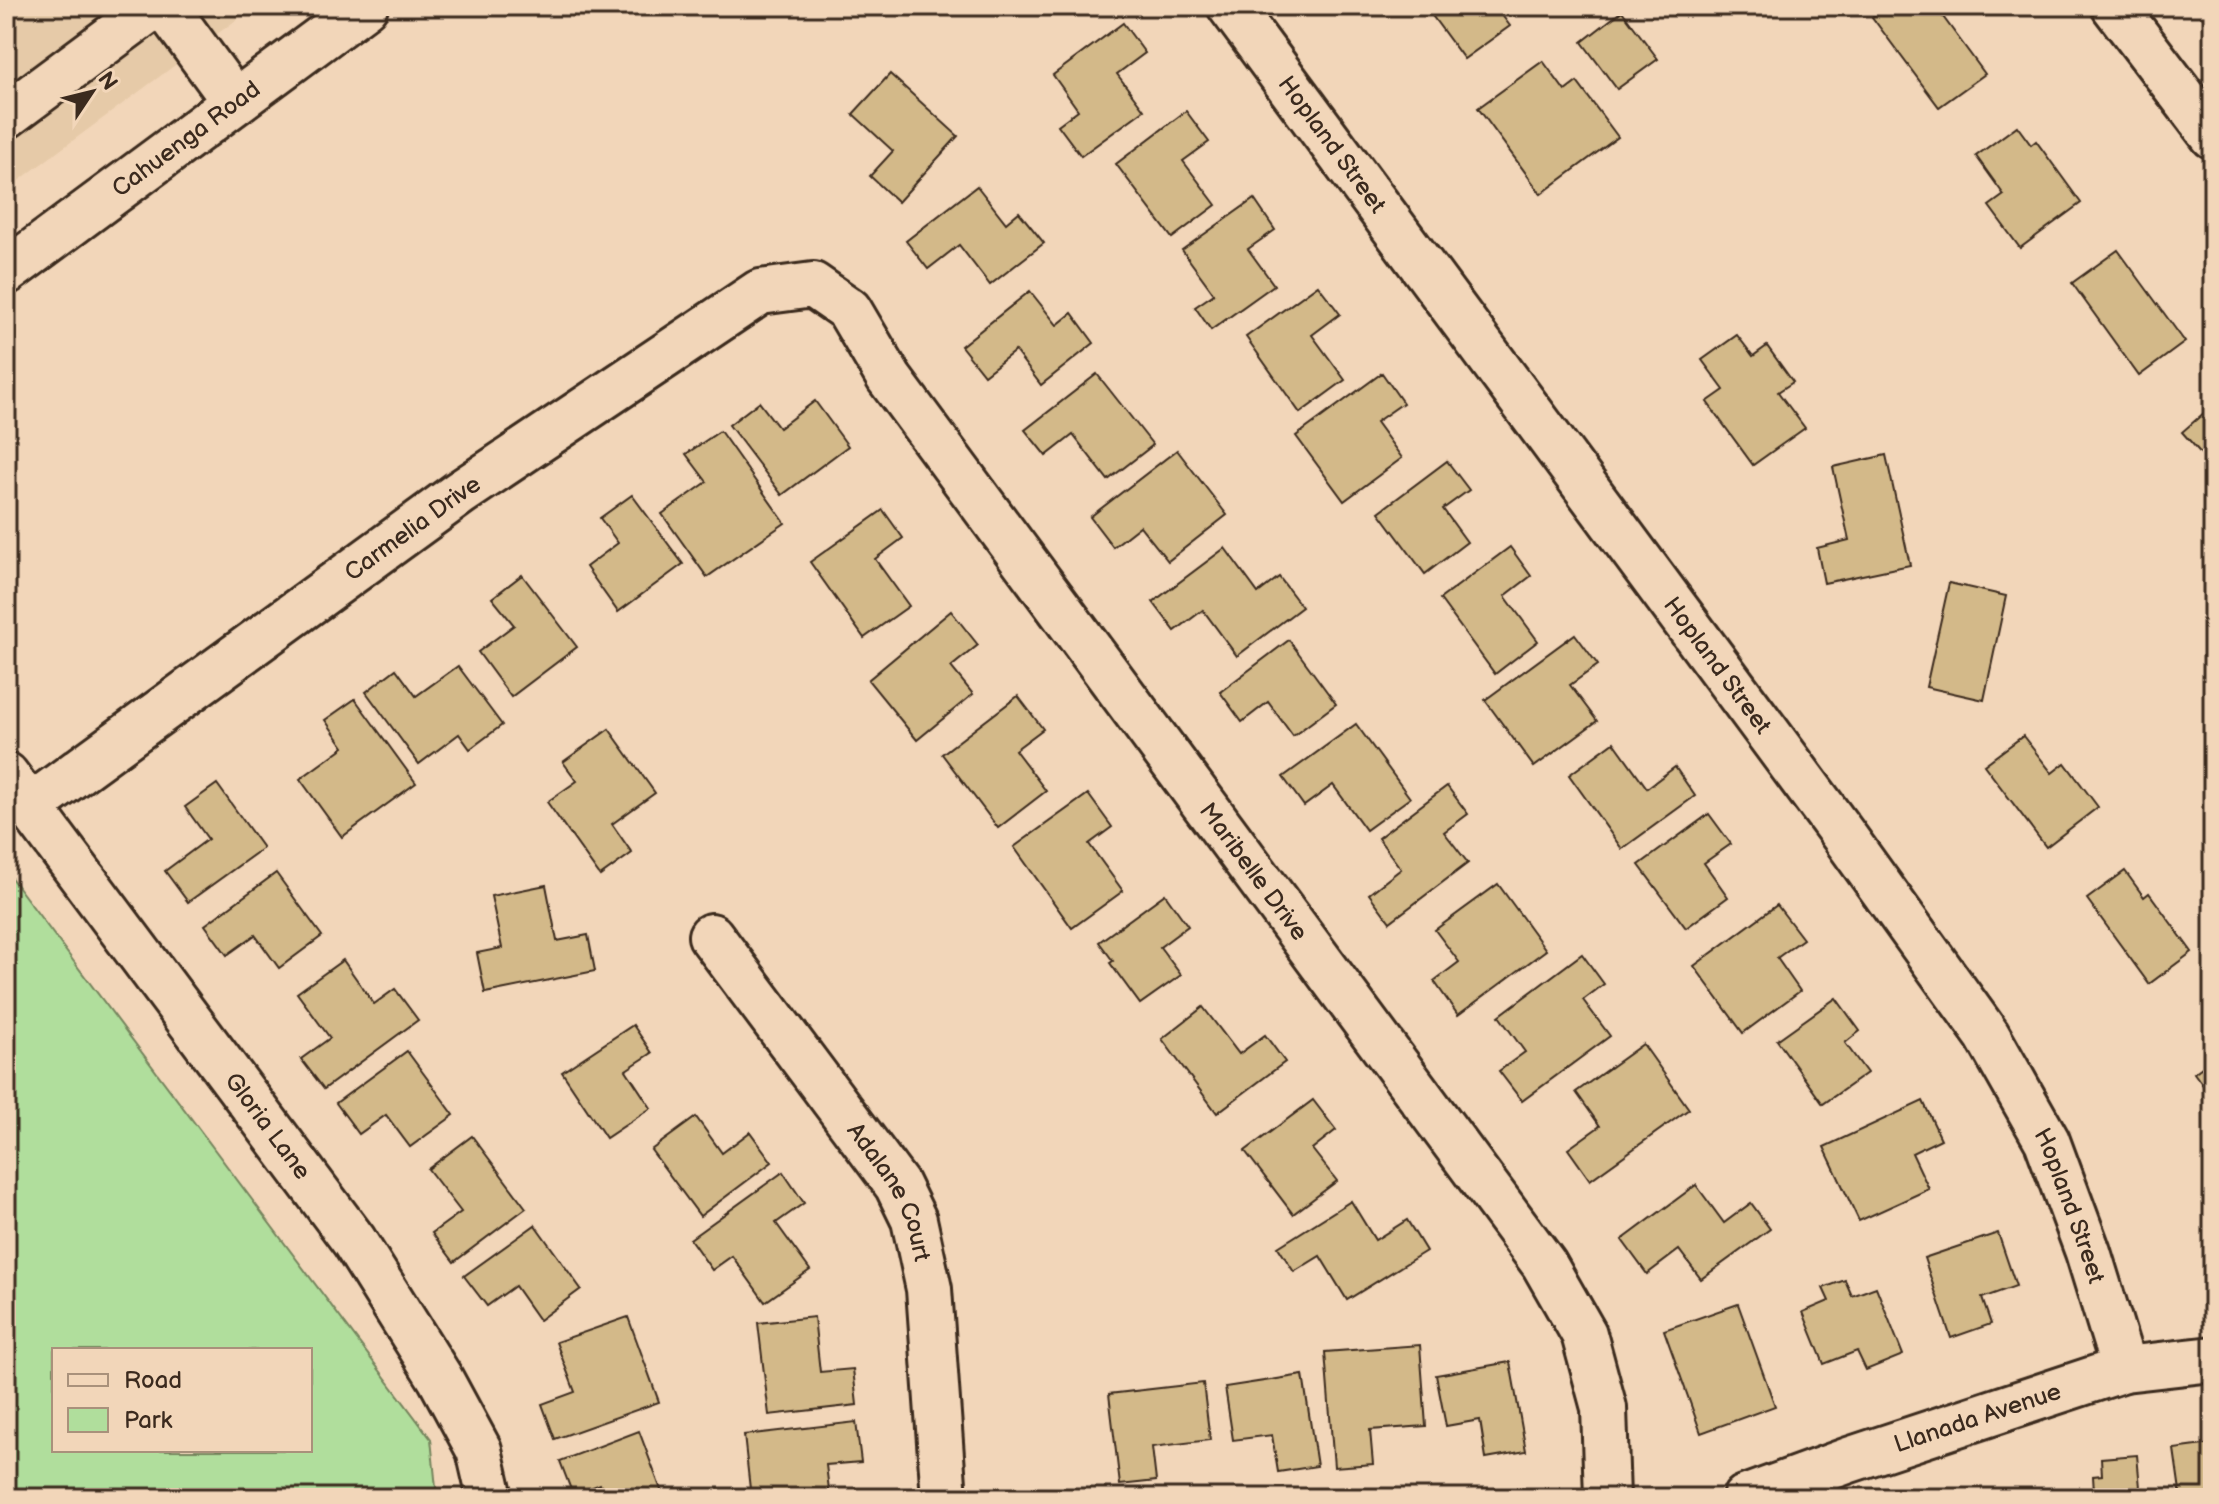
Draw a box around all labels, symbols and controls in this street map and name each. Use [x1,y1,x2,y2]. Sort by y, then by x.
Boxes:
north arrow [52,52,132,132]
text: N [91,67,123,96]
street label: Hopland Street [1272,70,1392,219]
street label: Cahuenga Road [107,75,266,203]
street label: Carmelia Drive [339,469,486,587]
street label: Hopland Street [1657,591,1778,740]
street label: Maribelle Drive [1193,797,1314,946]
street label: Gloria Lane [218,1067,317,1185]
street label: Adalane Court [841,1117,937,1265]
street label: Hopland Street [2028,1123,2111,1288]
legend [52,1348,312,1452]
text: Road [124,1366,182,1395]
street label: Llanada Avenue [1890,1377,2065,1459]
text: Park [124,1406,172,1435]

